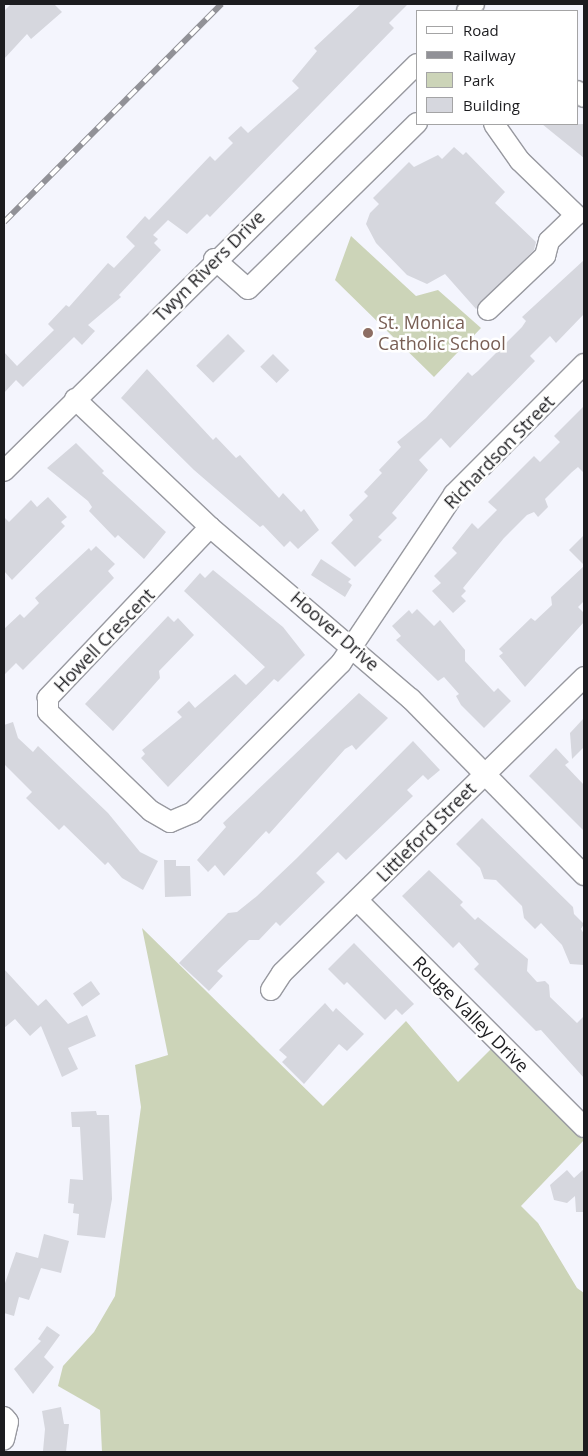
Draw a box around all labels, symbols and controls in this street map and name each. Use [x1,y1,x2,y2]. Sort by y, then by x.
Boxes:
legend [416,10,578,125]
text: Road [463,20,499,40]
text: Railway [463,45,516,65]
text: Park [463,70,494,90]
text: Building [463,95,520,115]
street label: Twyn Rivers Drive [149,206,269,326]
place label: St. Monica Catholic School [378,312,506,354]
marker: St. Monica Catholic School [362,327,374,339]
street label: Richardson Street [439,391,559,513]
street label: Howell Crescent [49,584,159,696]
street label: Hoover Drive [286,587,384,675]
street label: Littleford Street [372,778,480,886]
street label: Rouge Valley Drive [408,951,534,1077]

